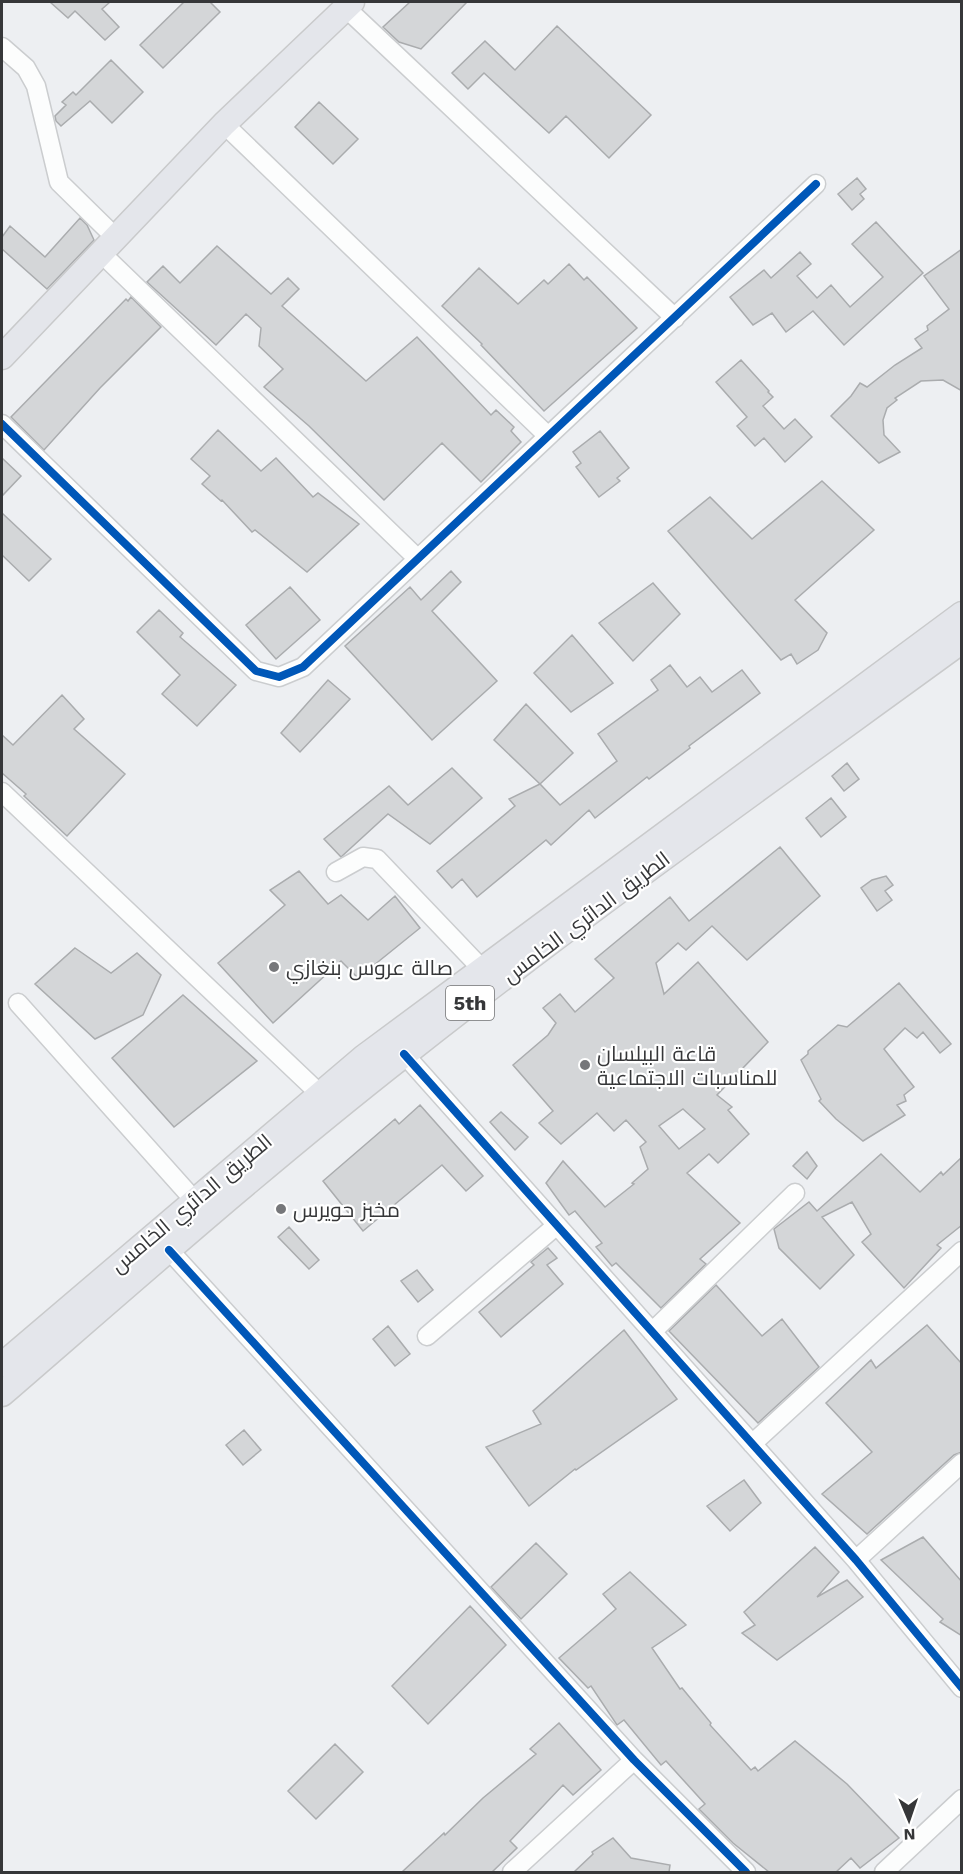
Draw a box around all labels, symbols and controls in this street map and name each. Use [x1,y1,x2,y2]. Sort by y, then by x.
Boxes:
street label: الطريق الدائري الخامس [497,846,677,991]
place label: صالة عروس بنغازي [286,955,453,984]
marker: صالة عروس بنغازي [267,960,281,974]
road number: 5th [446,986,494,1020]
place label: قاعة البيلسان للمناسبات الاجتماعية [597,1041,777,1090]
marker: قاعة البيلسان للمناسبات الاجتماعية [578,1058,592,1072]
street label: الطريق الدائري الخامس [105,1128,279,1281]
place label: مخبز حويرس [293,1197,400,1223]
marker: مخبز حويرس [274,1202,288,1216]
north arrow [879,1790,939,1850]
text: N [903,1825,916,1844]

